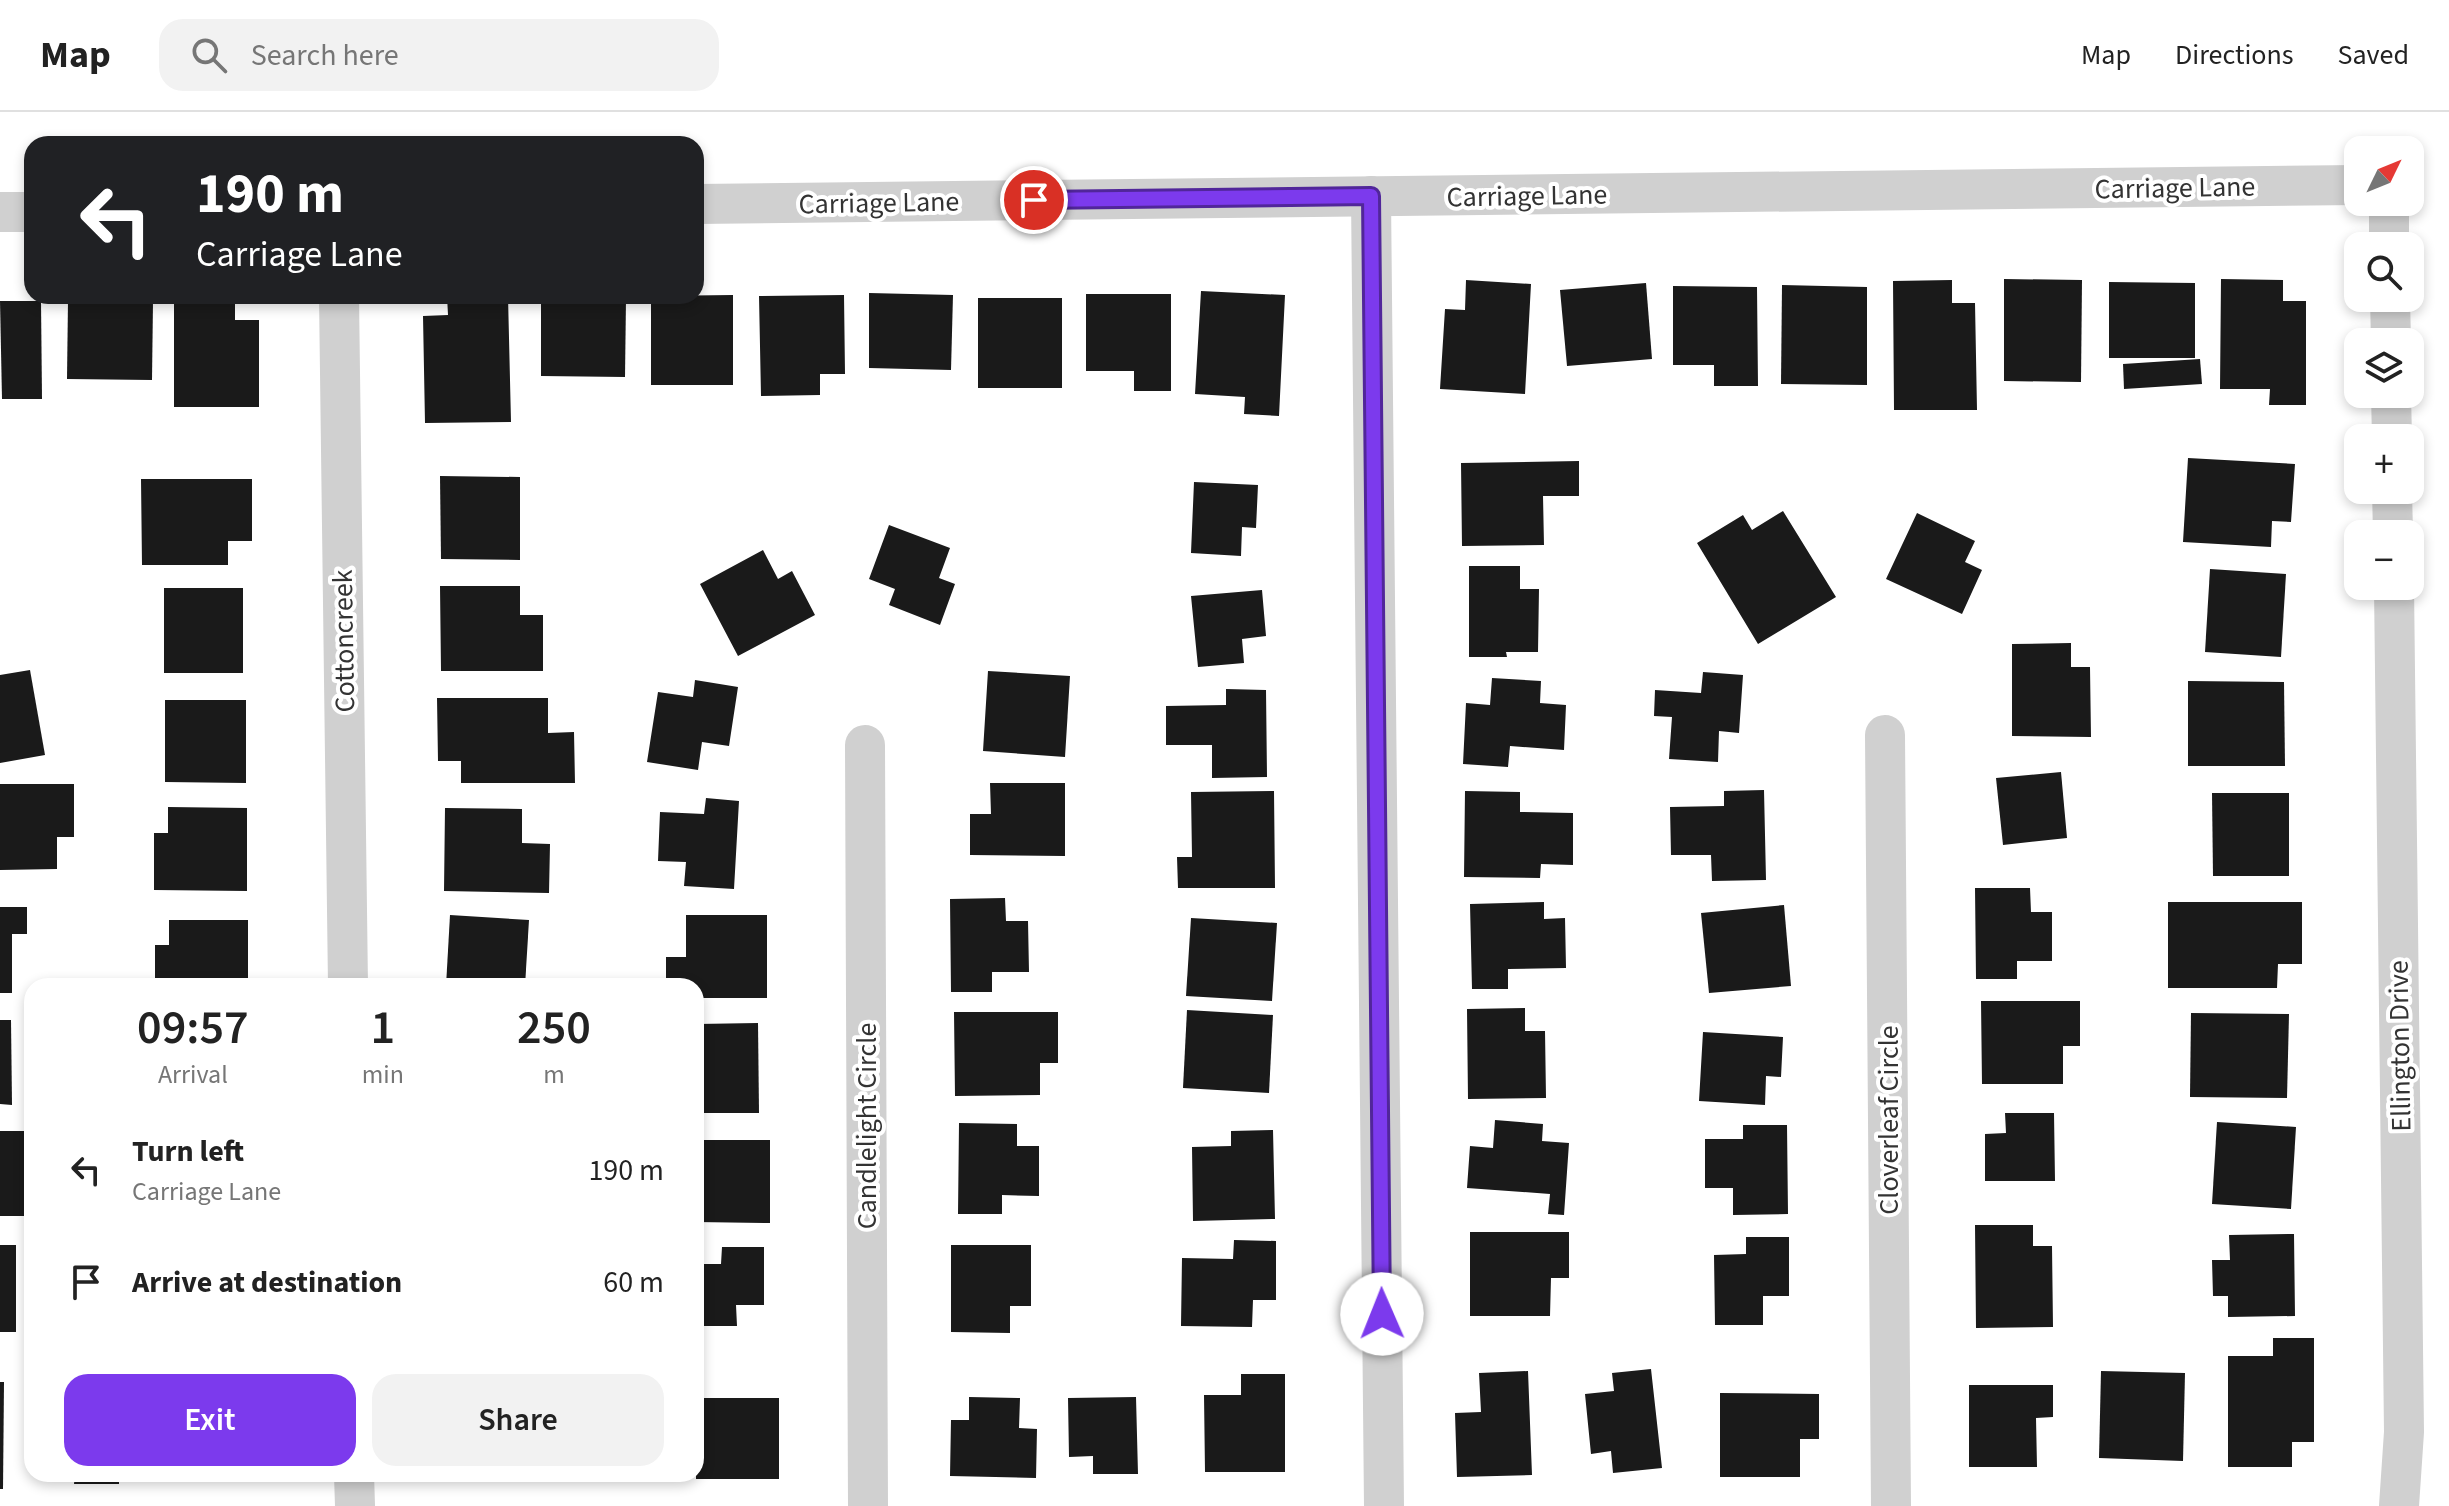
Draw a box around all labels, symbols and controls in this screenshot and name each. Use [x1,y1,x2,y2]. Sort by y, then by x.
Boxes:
search box [159,19,719,91]
text: Map [40,28,111,82]
icon: search [187,33,231,77]
text: Search here [251,34,399,77]
text: Map [2081,35,2131,75]
text: Directions [2175,35,2294,75]
text: Saved [2338,35,2409,75]
north arrow [2344,136,2424,216]
map controls [2344,136,2424,600]
text: 190 m [196,155,344,234]
pin [1000,166,1068,234]
street label: Carriage Lane [2094,167,2256,209]
icon: left [64,168,168,272]
street label: Carriage Lane [1446,175,1608,217]
icon: arrive [1012,178,1056,222]
street label: Carriage Lane [798,182,960,224]
text: Carriage Lane [196,229,403,280]
button: search [2344,232,2424,312]
button: layers [2344,328,2424,408]
button: + [2344,424,2424,504]
button: − [2344,520,2424,600]
street label: Cottoncreek [323,569,365,713]
street label: Ellington Drive [2379,960,2421,1132]
text: 09:57 [137,994,249,1062]
text: 1 [371,994,395,1062]
text: 250 [517,994,591,1062]
street label: Candlelight Circle [847,1023,887,1229]
street label: Cloverleaf Circle [1869,1025,1909,1215]
text: Arrival [158,1056,228,1093]
text: min [362,1056,404,1093]
text: m [543,1056,565,1093]
text: Turn left [132,1130,244,1173]
icon: left [64,1148,108,1192]
text: 190 m [588,1149,664,1192]
text: Carriage Lane [132,1173,281,1210]
icon: arrive [64,1260,108,1304]
text: Arrive at destination [132,1261,402,1304]
text: 60 m [603,1261,664,1304]
position arrow [1340,1272,1424,1356]
button: Exit [64,1374,356,1466]
button: Share [372,1374,664,1466]

